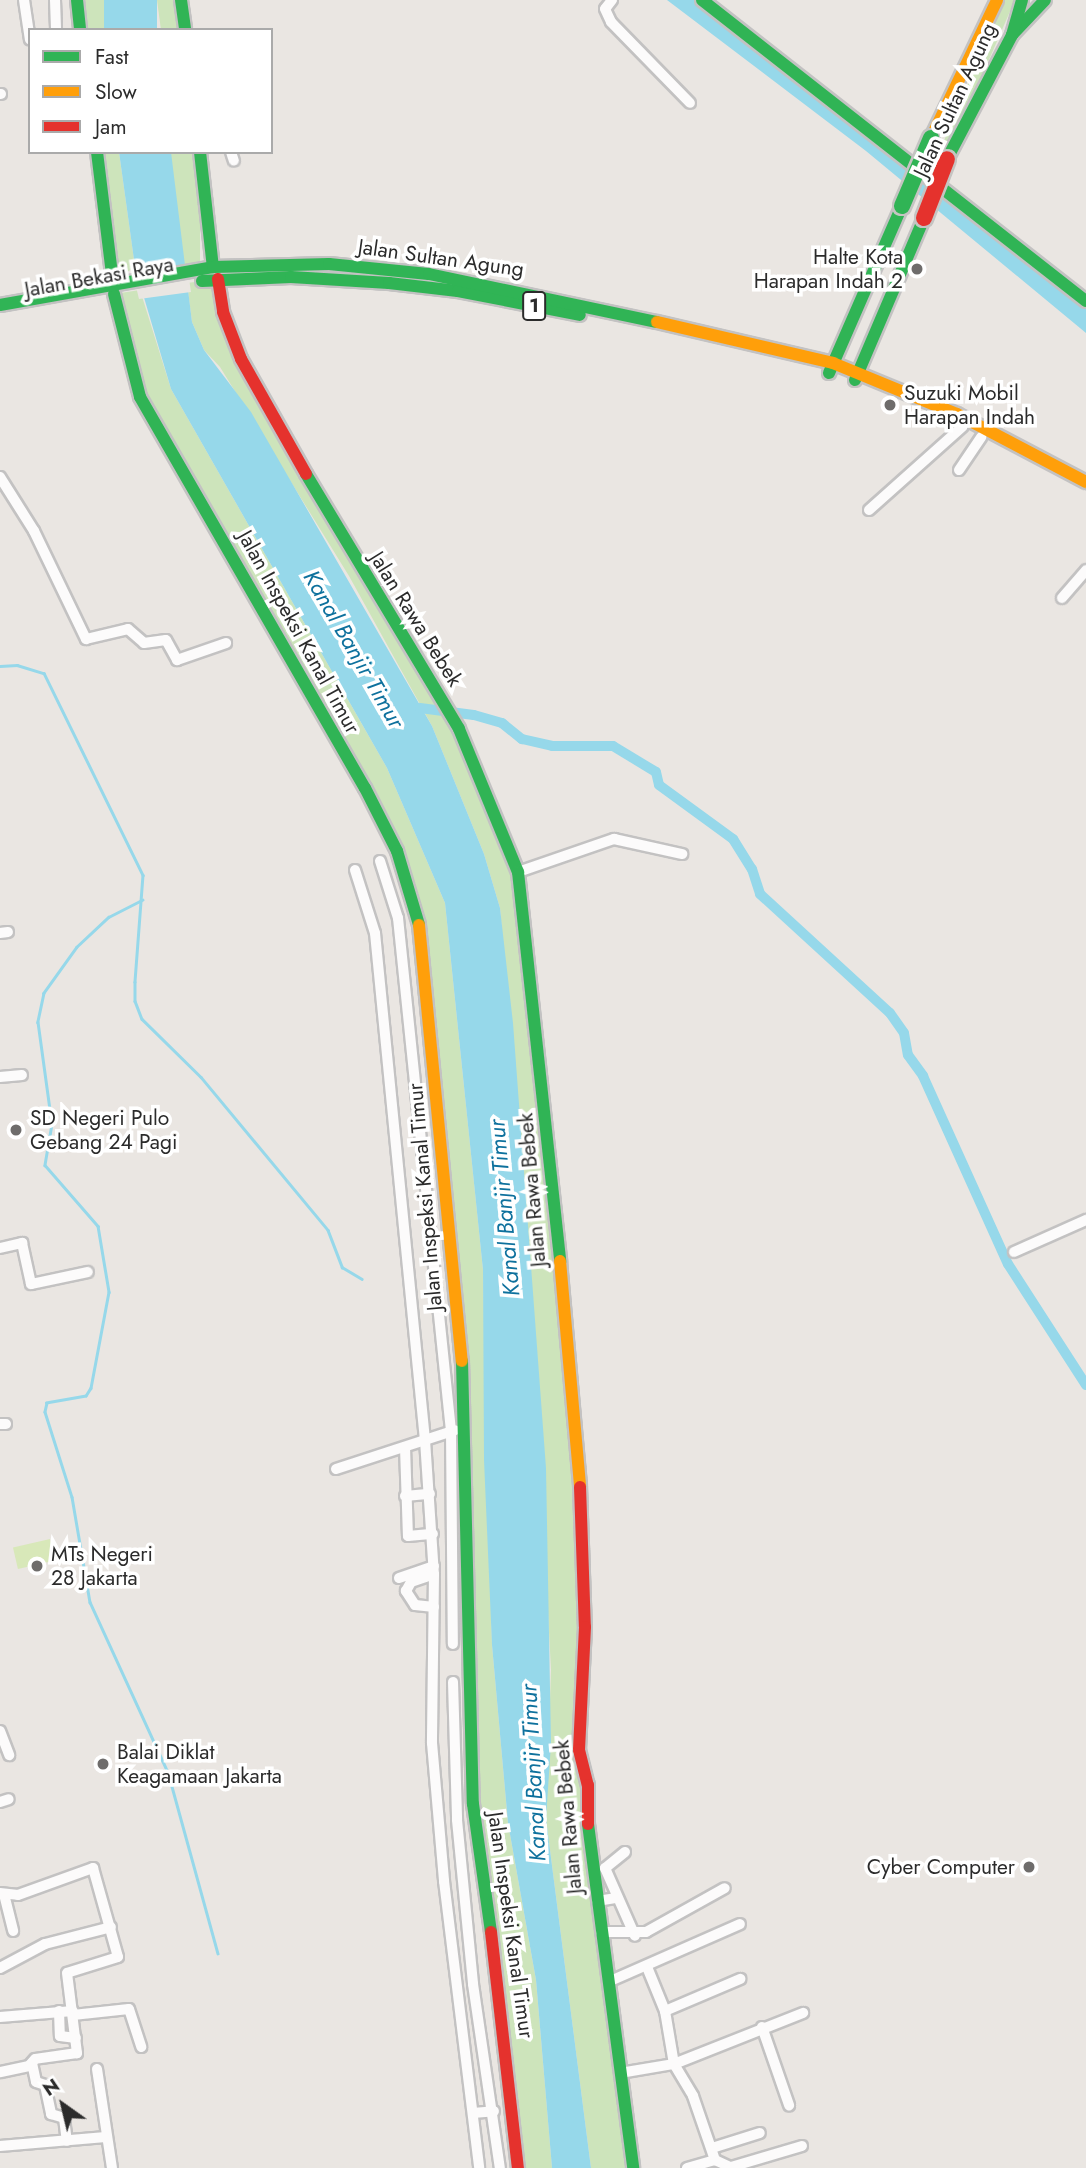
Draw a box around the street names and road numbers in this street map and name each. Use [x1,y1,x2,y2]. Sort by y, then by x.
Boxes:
street label: Jalan Sultan Agung [908,19,1002,181]
street label: Jalan Sultan Agung [357,234,525,282]
street label: Jalan Bekasi Raya [23,252,175,302]
road number: 1 [522,290,546,322]
street label: Jalan Inspeksi Kanal Timur [233,526,365,738]
street label: Jalan Rawa Bebek [364,547,468,691]
street label: Jalan Inspeksi Kanal Timur [402,1082,448,1312]
street label: Jalan Rawa Bebek [513,1112,551,1268]
street label: Jalan Rawa Bebek [549,1739,587,1895]
street label: Jalan Inspeksi Kanal Timur [483,1810,539,2040]

